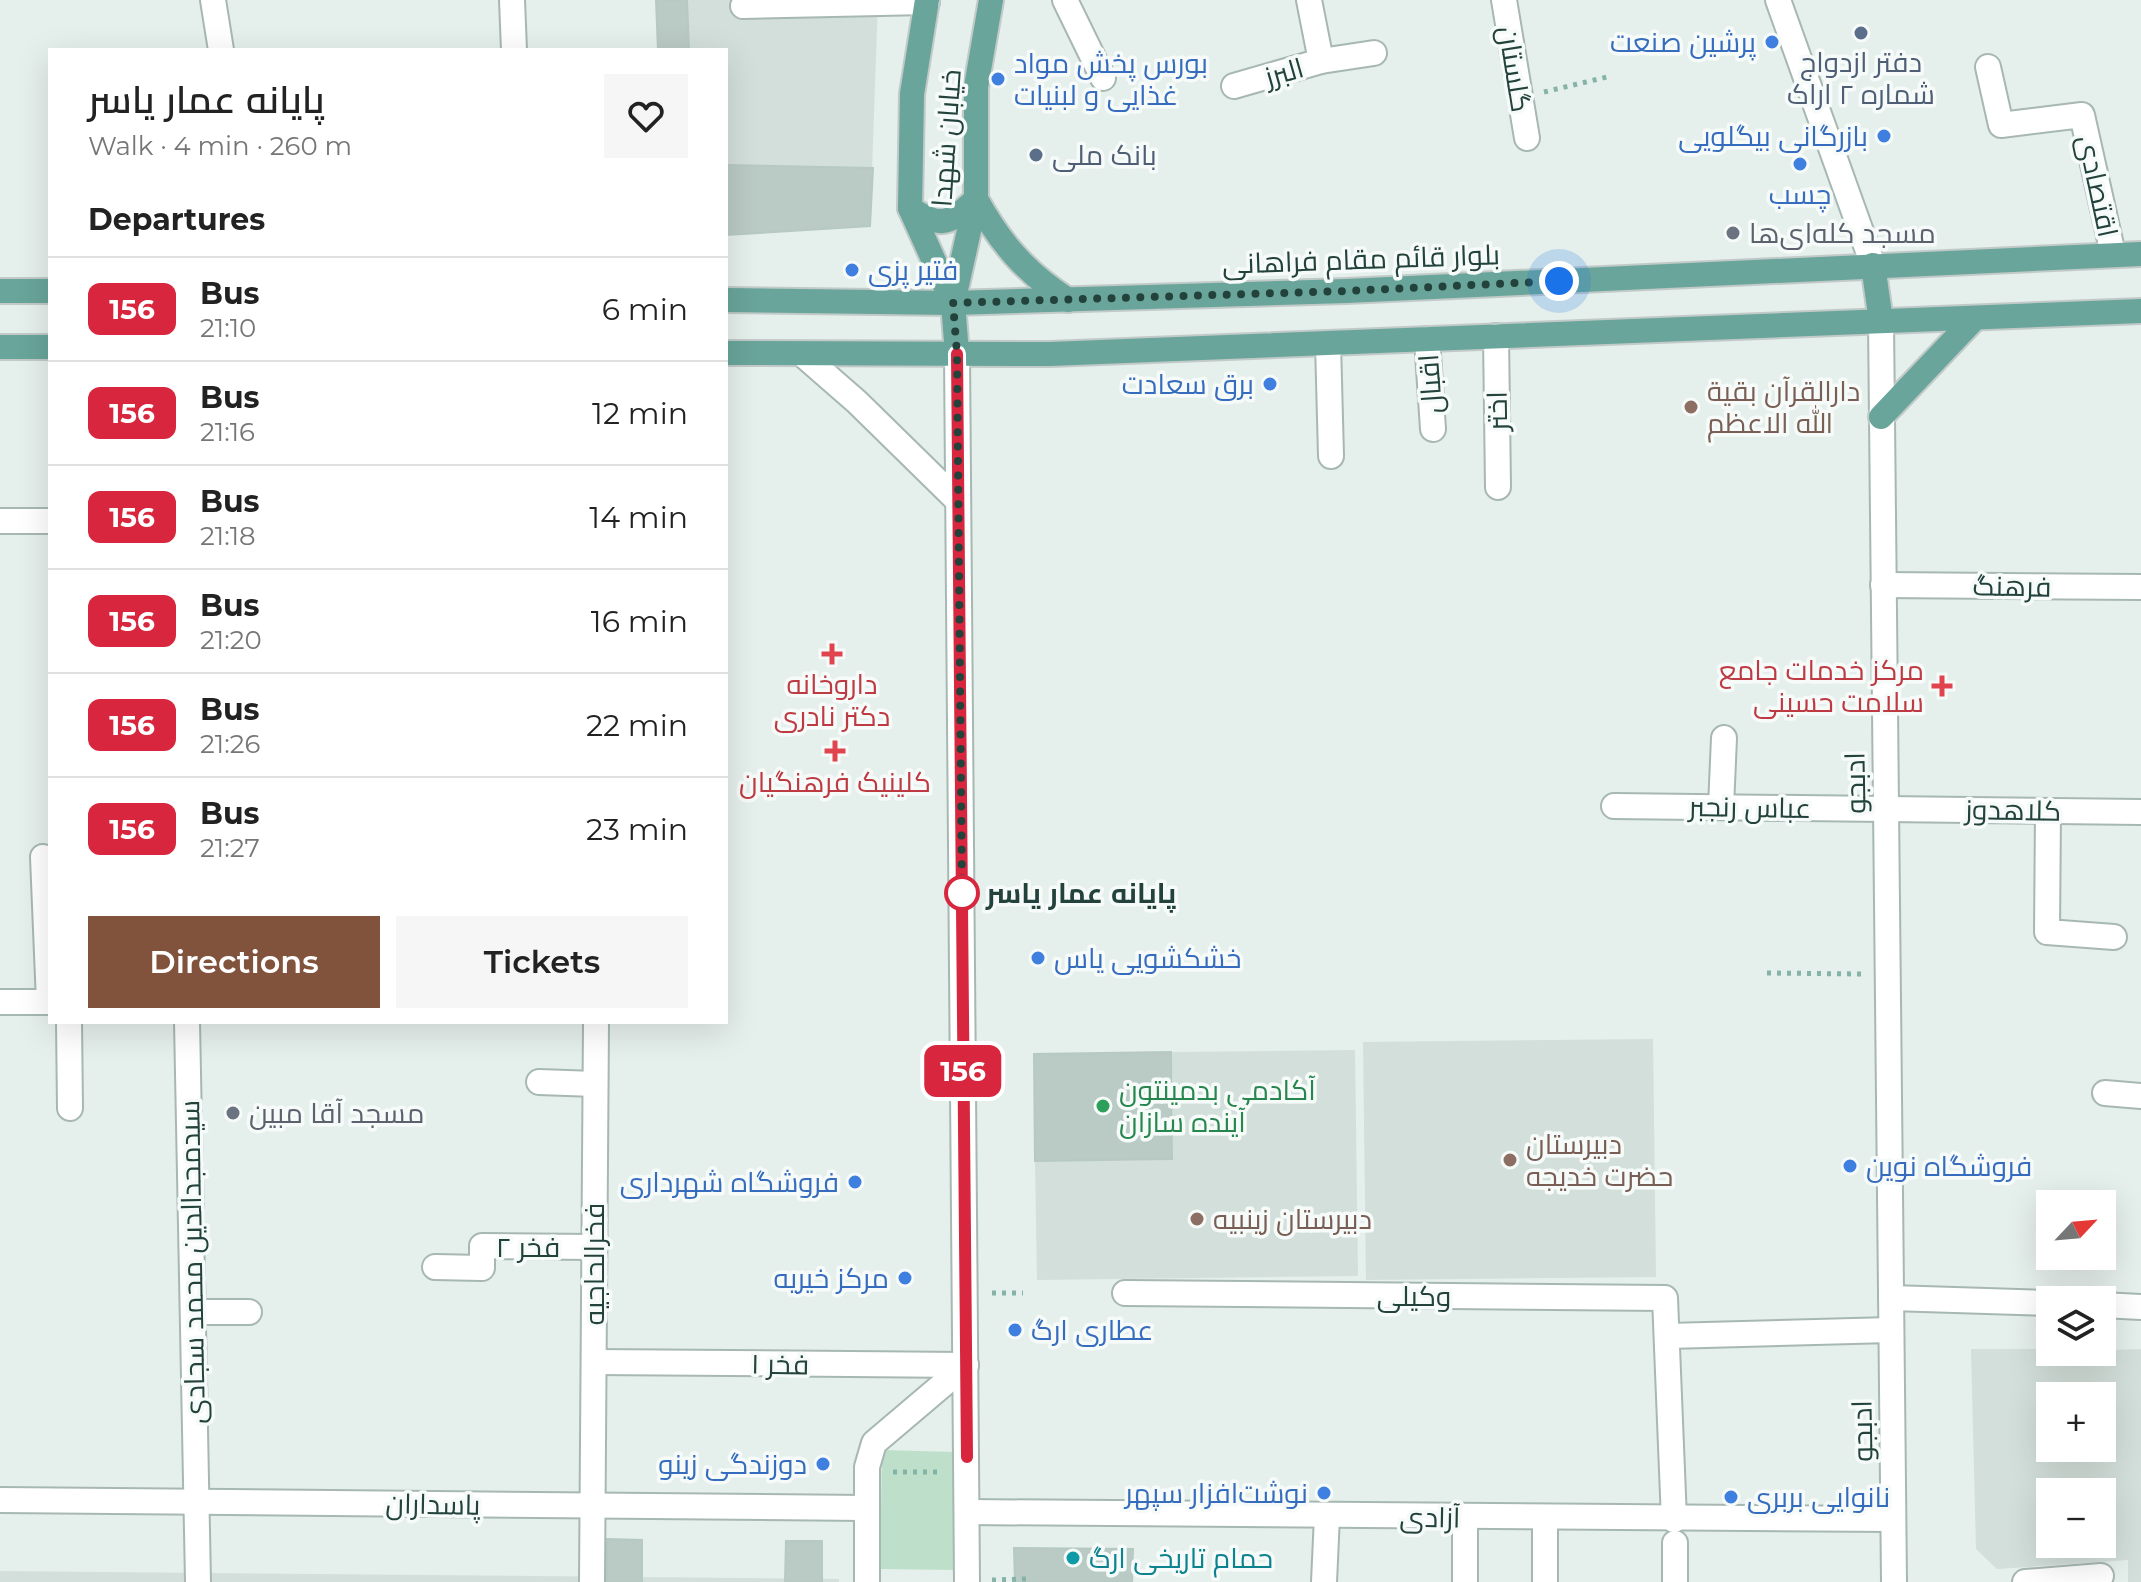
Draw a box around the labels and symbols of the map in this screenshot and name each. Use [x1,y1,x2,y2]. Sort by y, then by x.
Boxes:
street label: گلستان [1491,24,1539,114]
marker: دفتر ازدواج شماره ۲ اراک [1852,24,1870,42]
place label: پرشین صنعت [1610,25,1757,61]
marker: پرشین صنعت [1763,33,1781,51]
place label: دفتر ازدواج شماره ۲ اراک [1787,45,1935,111]
place label: بورس پخش مواد غذایی و لبنیات [1014,46,1208,112]
street label: البرز [1259,50,1308,94]
street label: خیابان شهدا [924,68,968,208]
marker: بورس پخش مواد غذایی و لبنیات [989,70,1007,88]
place label: بازرگانی بیگلویی [1678,119,1868,153]
marker: بازرگانی بیگلویی [1875,127,1893,145]
street label: اقتصادی [2071,132,2125,240]
place label: بانک ملی [1052,138,1157,172]
marker: بانک ملی [1027,146,1045,164]
marker: چسب [1791,155,1809,173]
place label: چسب [1769,177,1831,213]
place label: مسجد کله‌ای‌ها [1749,216,1936,250]
marker: مسجد کله‌ای‌ها [1724,224,1742,242]
street label: بلوار قائم مقام فراهانی [1222,237,1500,284]
place label: فتیر پزی [868,253,958,289]
marker: فتیر پزی [843,261,861,279]
your location [1539,261,1579,301]
street label: اقبال [1411,353,1449,415]
place label: برق سعادت [1122,367,1254,401]
place label: دارالقرآن بقیة الله الاعظم [1707,374,1860,443]
marker: برق سعادت [1261,375,1279,393]
street label: اختر [1480,391,1514,433]
marker: دارالقرآن بقیة الله الاعظم [1682,398,1700,416]
street label: فرهنگ [1972,568,2052,604]
marker: داروخانه دکتر نادری [823,645,841,663]
place label: مرکز خدمات جامع سلامت حسینی [1719,653,1924,719]
place label: داروخانه دکتر نادری [774,667,890,733]
marker: مرکز خدمات جامع سلامت حسینی [1931,675,1953,697]
marker: کلینیک فرهنگیان [824,740,846,762]
street label: ادبجو [1837,752,1873,814]
place label: کلینیک فرهنگیان [739,765,931,799]
street label: عباس رنجبر [1686,789,1812,825]
street label: کلاهدوز [1963,792,2061,828]
marker: پایانه عمار یاسر [945,876,979,910]
place label: پایانه عمار یاسر [985,876,1176,913]
place label: خشکشویی یاس [1054,941,1242,975]
marker: خشکشویی یاس [1029,949,1047,967]
line badge: 156 [917,1045,1009,1097]
place label: آکادمی بدمینتون آینده سازان [1119,1073,1316,1139]
place label: مسجد آقا مبین [249,1096,424,1130]
marker: آکادمی بدمینتون آینده سازان [1094,1097,1112,1115]
street label: سیدمجدالدین محمد سجادی [172,1100,212,1424]
marker: مسجد آقا مبین [224,1104,242,1122]
place label: دبیرستان حضرت خدیجه [1526,1127,1673,1193]
place label: فروشگاه نوین [1866,1149,2032,1183]
marker: دبیرستان حضرت خدیجه [1501,1151,1519,1169]
marker: فروشگاه نوین [1841,1157,1859,1175]
place label: فروشگاه شهرداری [620,1165,839,1199]
marker: فروشگاه شهرداری [846,1173,864,1191]
north arrow [2036,1190,2116,1270]
place label: دبیرستان زینبیه [1213,1202,1372,1236]
street label: فخرالحاجیه [577,1203,611,1325]
marker: دبیرستان زینبیه [1188,1210,1206,1228]
street label: فخر ۲ [496,1230,560,1264]
place label: مرکز خیریه [774,1261,889,1295]
marker: مرکز خیریه [896,1269,914,1287]
street label: وکیلی [1377,1279,1451,1313]
place label: عطاری ارگ [1031,1313,1153,1347]
marker: عطاری ارگ [1006,1321,1024,1339]
street label: فخر ۱ [751,1346,809,1382]
street label: ادبجو [1844,1400,1880,1462]
place label: دوزندگی زینو [658,1447,807,1481]
marker: دوزندگی زینو [814,1455,832,1473]
place label: نوشت‌افزار سپهر [1123,1476,1308,1511]
place label: نانوایی بربری [1747,1480,1890,1514]
marker: نوشت‌افزار سپهر [1315,1484,1333,1502]
street label: پاسداران [385,1486,481,1524]
marker: نانوایی بربری [1722,1488,1740,1506]
street label: آزادی [1399,1499,1461,1535]
place label: حمام تاریخی ارگ [1089,1541,1273,1578]
marker: حمام تاریخی ارگ [1064,1549,1082,1567]

